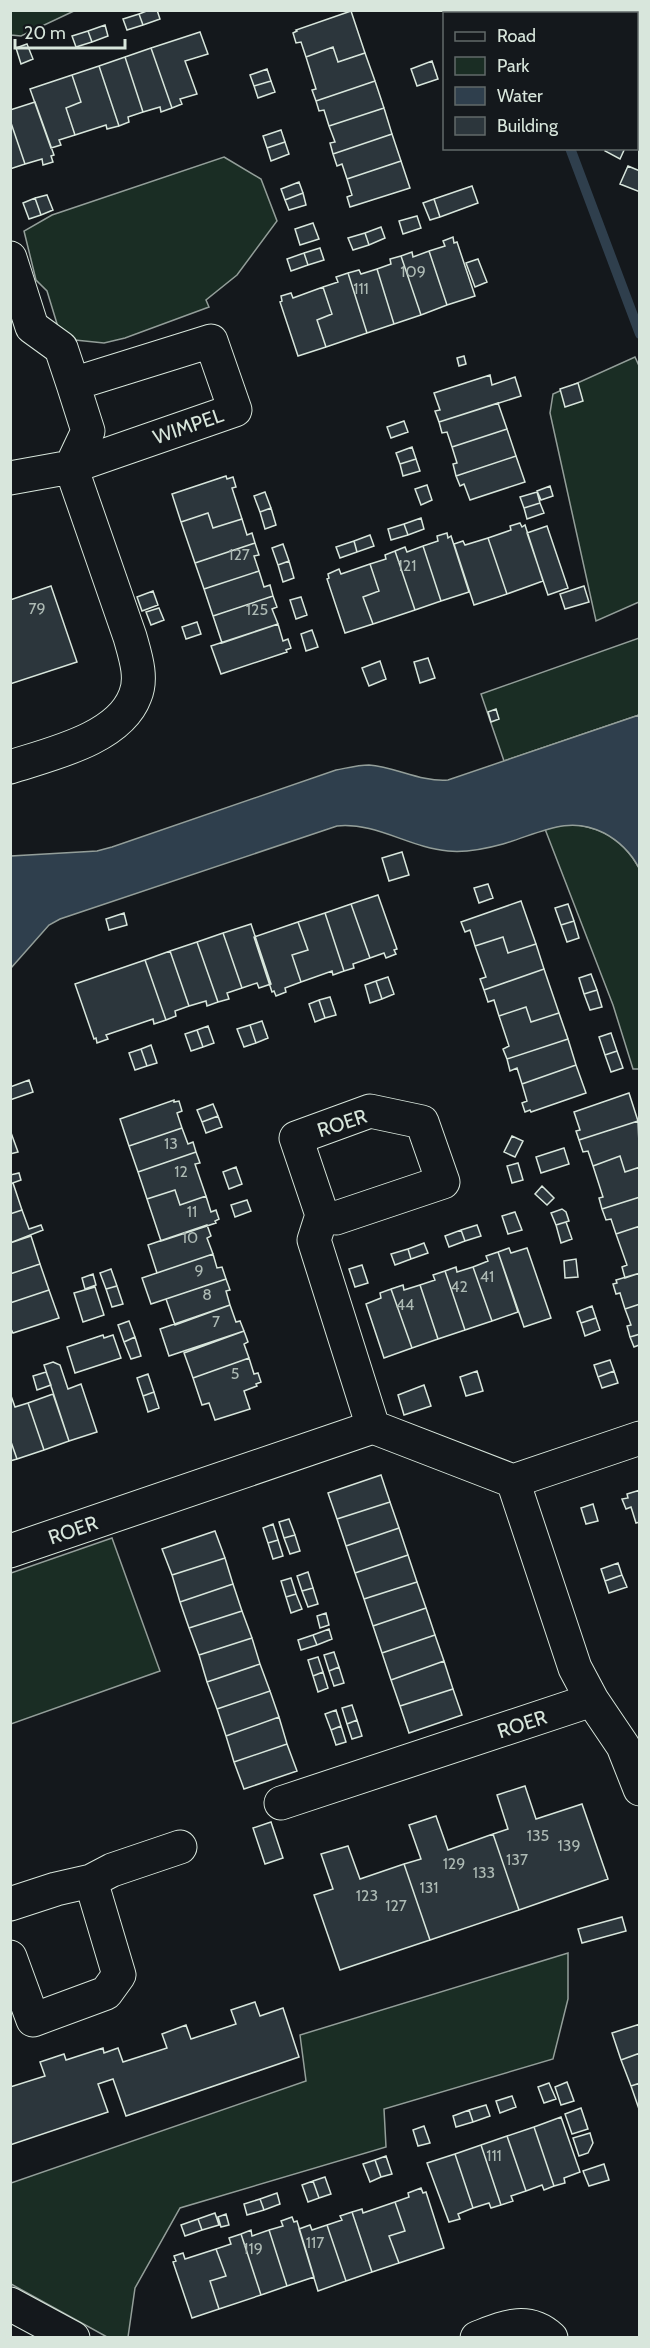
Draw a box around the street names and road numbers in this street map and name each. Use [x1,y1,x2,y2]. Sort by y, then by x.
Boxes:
street label: WIMPEL [150,403,226,449]
street label: ROER [314,1104,370,1142]
street label: ROER [45,1510,101,1550]
street label: ROER [494,1705,550,1743]

